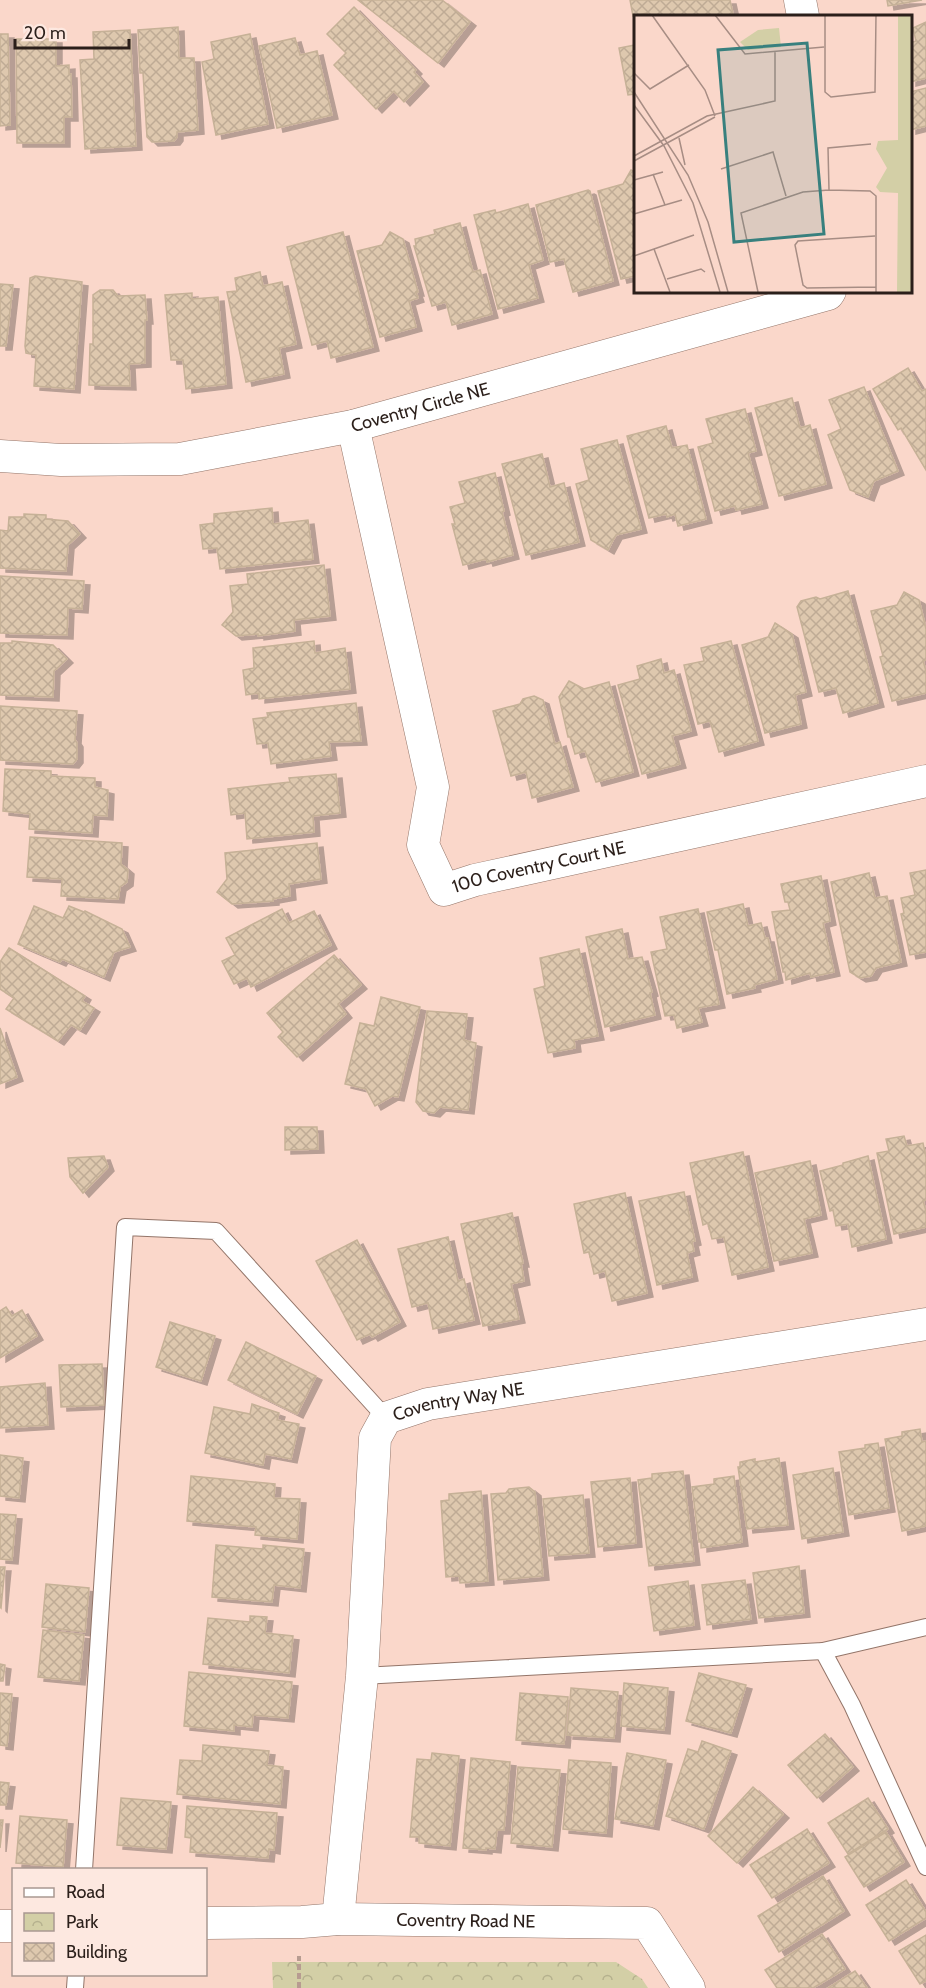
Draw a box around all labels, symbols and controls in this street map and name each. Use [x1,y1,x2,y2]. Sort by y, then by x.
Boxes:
scale bar [15,12,129,50]
inset map [634,15,911,292]
text: 20 m [24,22,66,44]
street label: Coventry Circle NE [349,378,492,437]
street label: 100 Coventry Court NE [449,836,628,898]
street label: Coventry Way NE [390,1378,526,1426]
legend [12,1868,207,1976]
text: Road [66,1881,105,1903]
street label: Coventry Road NE [396,1909,536,1933]
text: Park [66,1911,99,1933]
text: Building [66,1941,128,1963]

